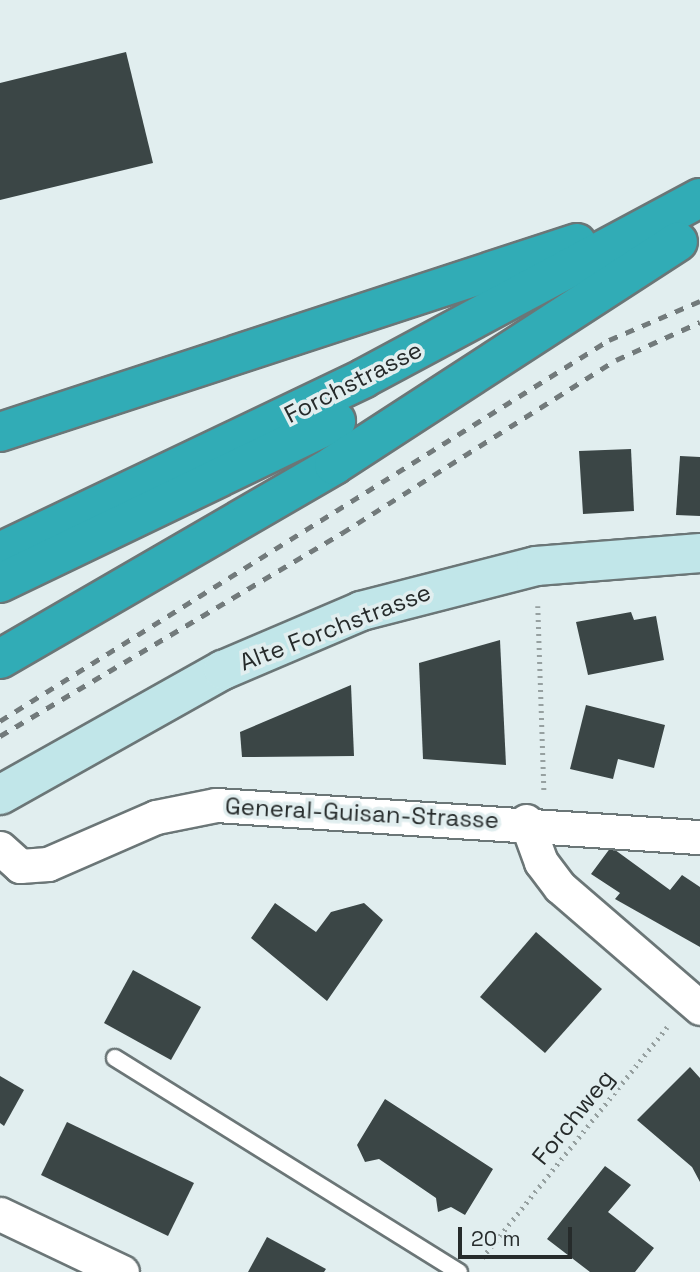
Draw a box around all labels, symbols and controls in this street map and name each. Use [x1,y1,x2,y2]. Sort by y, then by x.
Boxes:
street label: Forchstrasse [279,335,427,429]
street label: Alte Forchstrasse [235,577,435,677]
street label: General-Guisan-Strasse [224,791,500,835]
street label: Forchweg [526,1064,620,1170]
scale bar [462,1212,576,1256]
text: 20 m [471,1225,521,1252]

